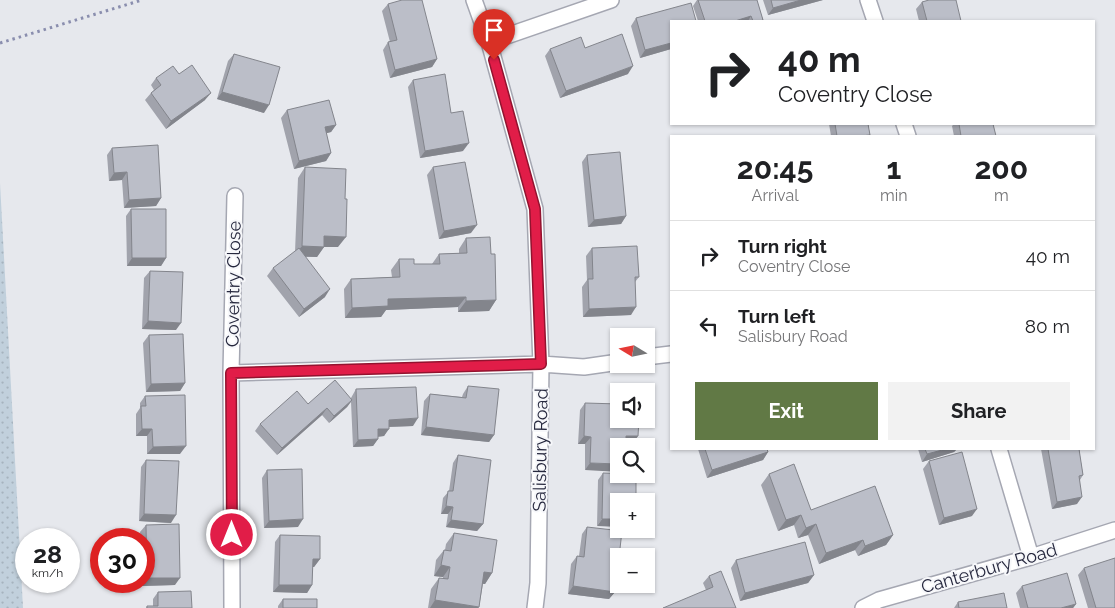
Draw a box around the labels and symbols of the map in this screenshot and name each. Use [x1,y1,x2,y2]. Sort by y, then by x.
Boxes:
pin [473,9,515,60]
street label: Coventry Close [221,220,245,347]
north arrow [610,328,655,372]
street label: Salisbury Road [528,388,552,512]
position arrow [205,508,257,560]
speed limit sign: 30 [90,528,155,593]
street label: Canterbury Road [919,539,1059,597]

